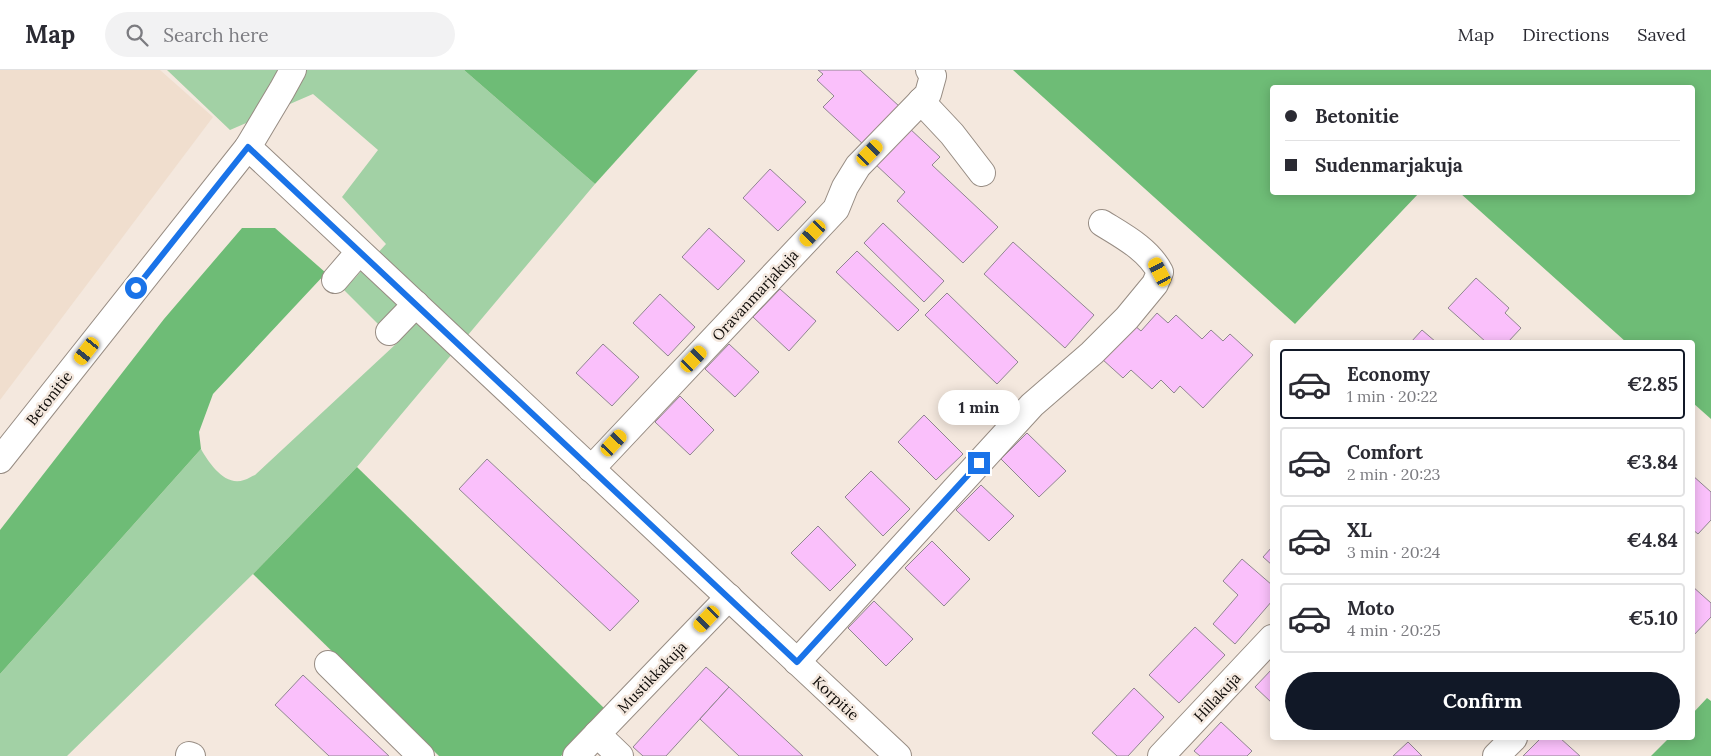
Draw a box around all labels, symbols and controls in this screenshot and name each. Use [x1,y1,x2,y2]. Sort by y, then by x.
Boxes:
search box [105,12,455,57]
text: Map [25,19,75,50]
icon: search [123,21,151,49]
text: Search here [163,23,269,47]
text: Map [1458,23,1494,46]
text: Directions [1522,23,1609,46]
text: Saved [1637,23,1686,46]
text: Betonitie [1315,104,1399,128]
car [854,137,885,169]
text: Sudenmarjakuja [1315,153,1463,177]
car [797,217,828,249]
street label: Oravanmarjakuja [708,245,802,345]
car [1146,255,1173,289]
route start [125,277,147,299]
car [71,335,102,367]
car [678,343,709,375]
icon: car [1287,362,1332,407]
text: Economy [1347,362,1430,386]
street label: Betonitie [22,367,76,429]
text: €2.85 [1627,372,1678,396]
text: 1 min · 20:22 [1347,386,1438,406]
callout: 1 min [938,390,1020,426]
text: 1 min [959,397,999,417]
car [598,427,629,459]
icon: car [1287,440,1332,485]
text: Comfort [1347,440,1423,464]
text: €3.84 [1626,450,1678,474]
route end [968,452,990,474]
text: 2 min · 20:23 [1347,464,1441,484]
icon: car [1287,518,1332,563]
text: XL [1347,518,1372,542]
text: €4.84 [1627,528,1678,552]
text: 3 min · 20:24 [1347,542,1441,562]
icon: car [1287,596,1332,641]
text: Moto [1347,596,1394,620]
car [691,603,722,635]
text: €5.10 [1628,606,1678,630]
text: 4 min · 20:25 [1347,620,1441,640]
street label: Mustikkakuja [613,637,691,717]
street label: Hillakuja [1189,668,1245,726]
street label: Korpitie [809,672,863,724]
button: Confirm [1285,672,1680,730]

